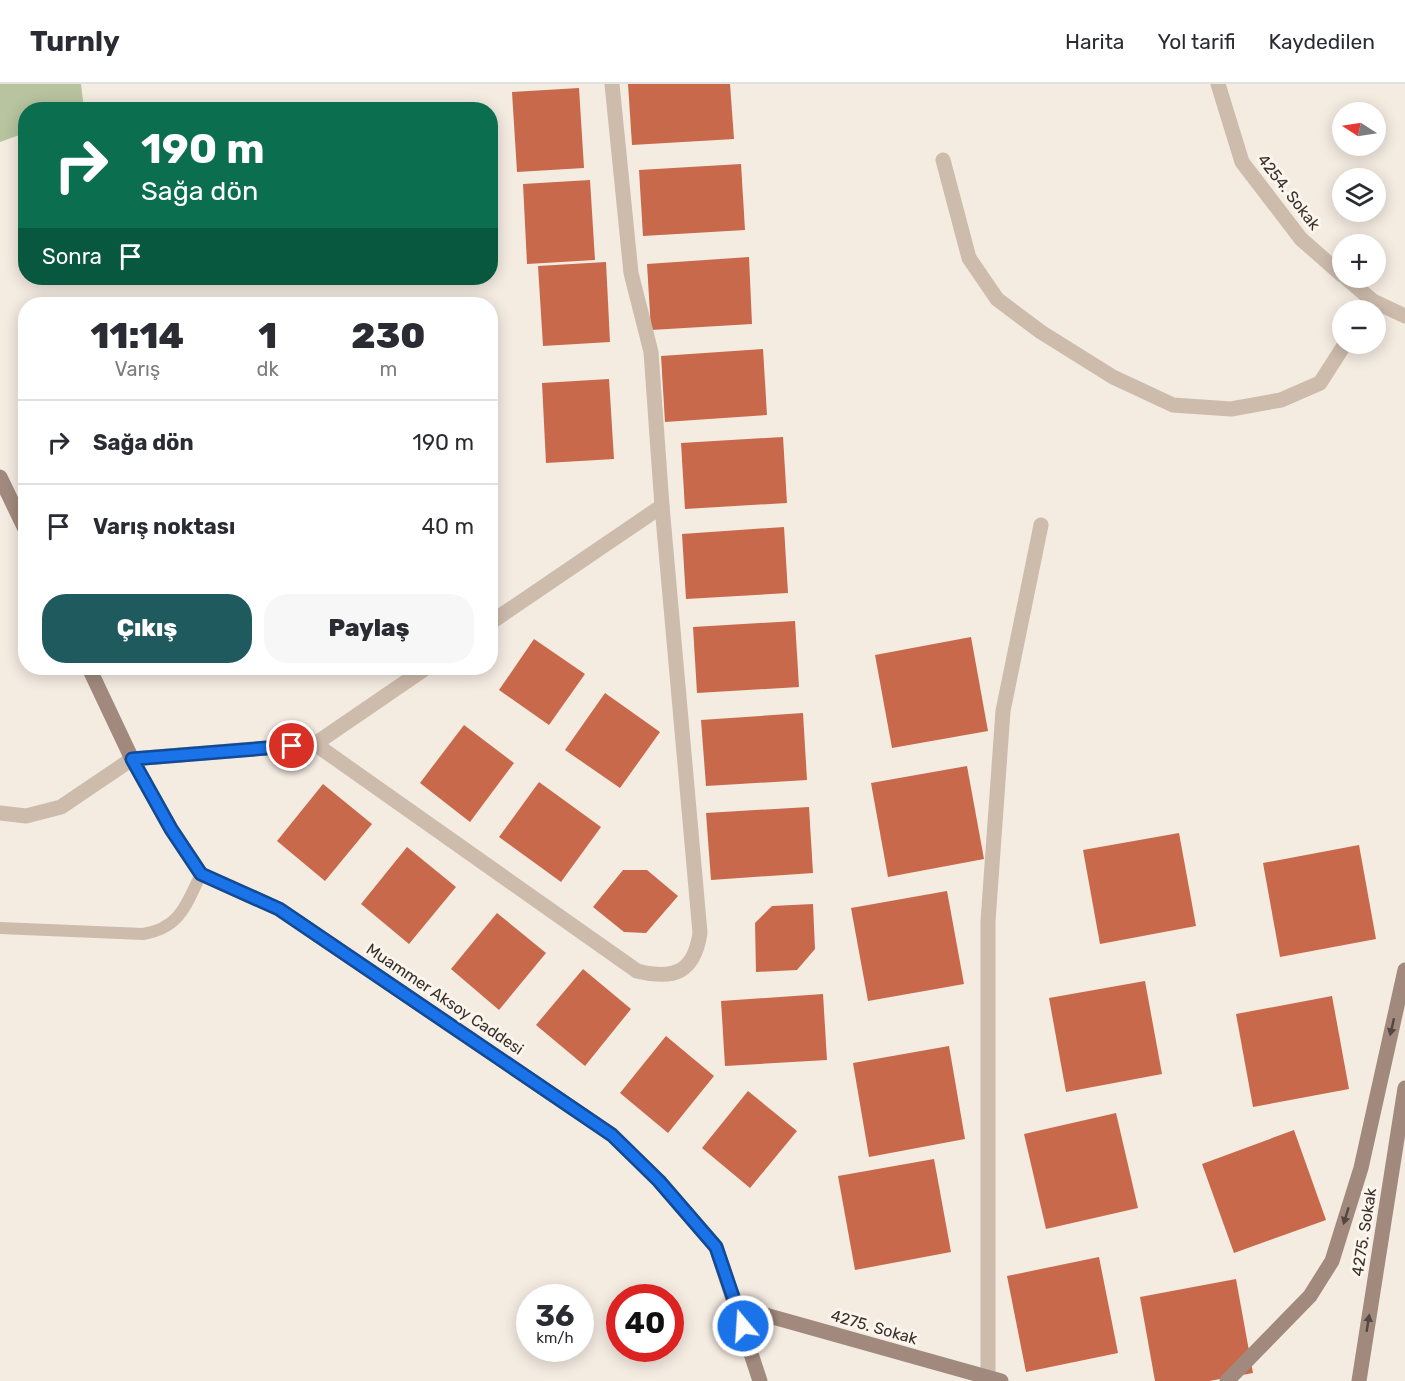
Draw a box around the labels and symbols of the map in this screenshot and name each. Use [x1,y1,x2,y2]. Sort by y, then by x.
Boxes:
north arrow [1332,102,1386,156]
street label: 4254. Sokak [1254,150,1325,234]
pin [266,720,317,771]
street label: Muammer Aksoy Caddesi [363,939,527,1059]
one-way arrow [1387,1018,1397,1036]
street label: 4275. Sokak [1348,1186,1380,1278]
one-way arrow [1341,1207,1350,1225]
speed limit sign: 40 [606,1284,684,1362]
position arrow [711,1294,775,1358]
street label: 4275. Sokak [829,1306,920,1349]
one-way arrow [1364,1314,1373,1333]

